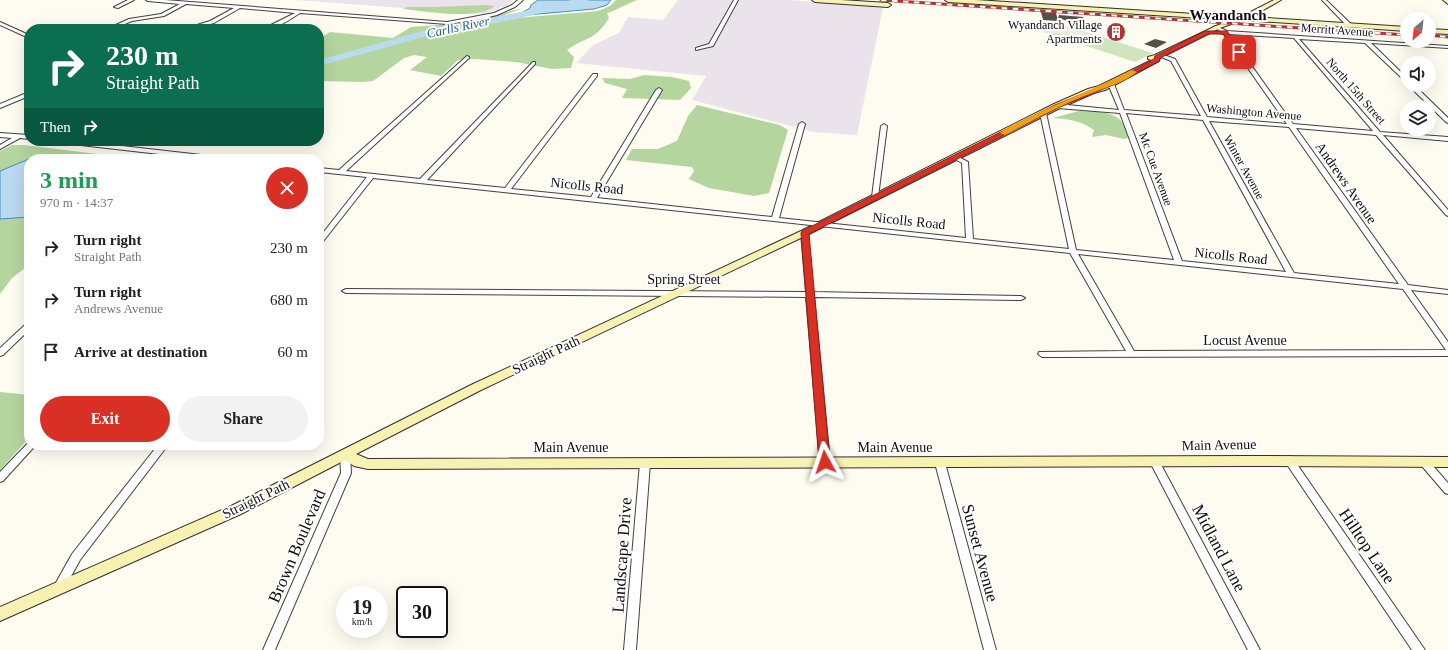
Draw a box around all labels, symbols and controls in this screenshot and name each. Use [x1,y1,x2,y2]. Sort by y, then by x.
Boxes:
district label: Wyandanch [1190,7,1267,23]
north arrow [1400,12,1436,48]
map controls [1400,12,1436,136]
water label: Carlls River [425,13,492,41]
place label: Wyandanch Village Apartments [1008,18,1102,46]
street label: Merritt Avenue [1300,20,1374,40]
building icon: Wyandanch Village Apartments [1105,21,1127,43]
pin [1222,35,1256,69]
icon: right [40,40,92,92]
text: 230 m [106,40,178,71]
icon: arrive [1228,41,1250,63]
street label: North 15th Street [1323,55,1389,128]
button: sound [1400,56,1436,92]
text: Straight Path [106,73,200,93]
button: layers [1400,100,1436,136]
street label: Washington Avenue [1206,101,1302,123]
icon: right [79,116,101,138]
text: Then [40,119,71,135]
street label: Mc Cue Avenue [1136,130,1176,208]
street label: Winter Avenue [1221,132,1267,202]
street label: Andrews Avenue [1312,139,1380,227]
text: 3 min [40,167,98,193]
button: close [266,167,308,209]
street label: Nicolls Road [550,175,624,197]
text: 970 m · 14:37 [40,195,113,210]
street label: Nicolls Road [872,210,946,232]
text: Turn right [74,232,141,248]
icon: right [40,237,62,259]
text: 230 m [270,240,308,256]
street label: Nicolls Road [1194,245,1268,267]
text: Straight Path [74,249,142,264]
street label: Spring Street [647,272,721,287]
text: Turn right [74,284,141,300]
icon: right [40,289,62,311]
text: 680 m [270,292,308,308]
text: Andrews Avenue [74,301,163,316]
street label: Straight Path [510,333,582,377]
street label: Locust Avenue [1203,333,1287,348]
icon: arrive [40,341,62,363]
text: Arrive at destination [74,344,207,360]
text: 60 m [278,344,308,360]
button: Exit [40,396,170,442]
button: Share [178,396,308,442]
street label: Main Avenue [1181,437,1257,453]
street label: Main Avenue [534,440,608,455]
street label: Main Avenue [858,440,932,455]
position arrow [804,441,846,483]
street label: Straight Path [220,476,292,522]
street label: Brown Boulevard [265,486,330,606]
street label: Landscape Drive [608,497,636,613]
street label: Midland Lane [1188,501,1250,595]
street label: Sunset Avenue [958,502,1002,604]
street label: Hilltop Lane [1335,505,1399,587]
speed limit sign: 30 [396,586,448,638]
text: 19 [352,596,372,618]
text: km/h [352,616,372,627]

